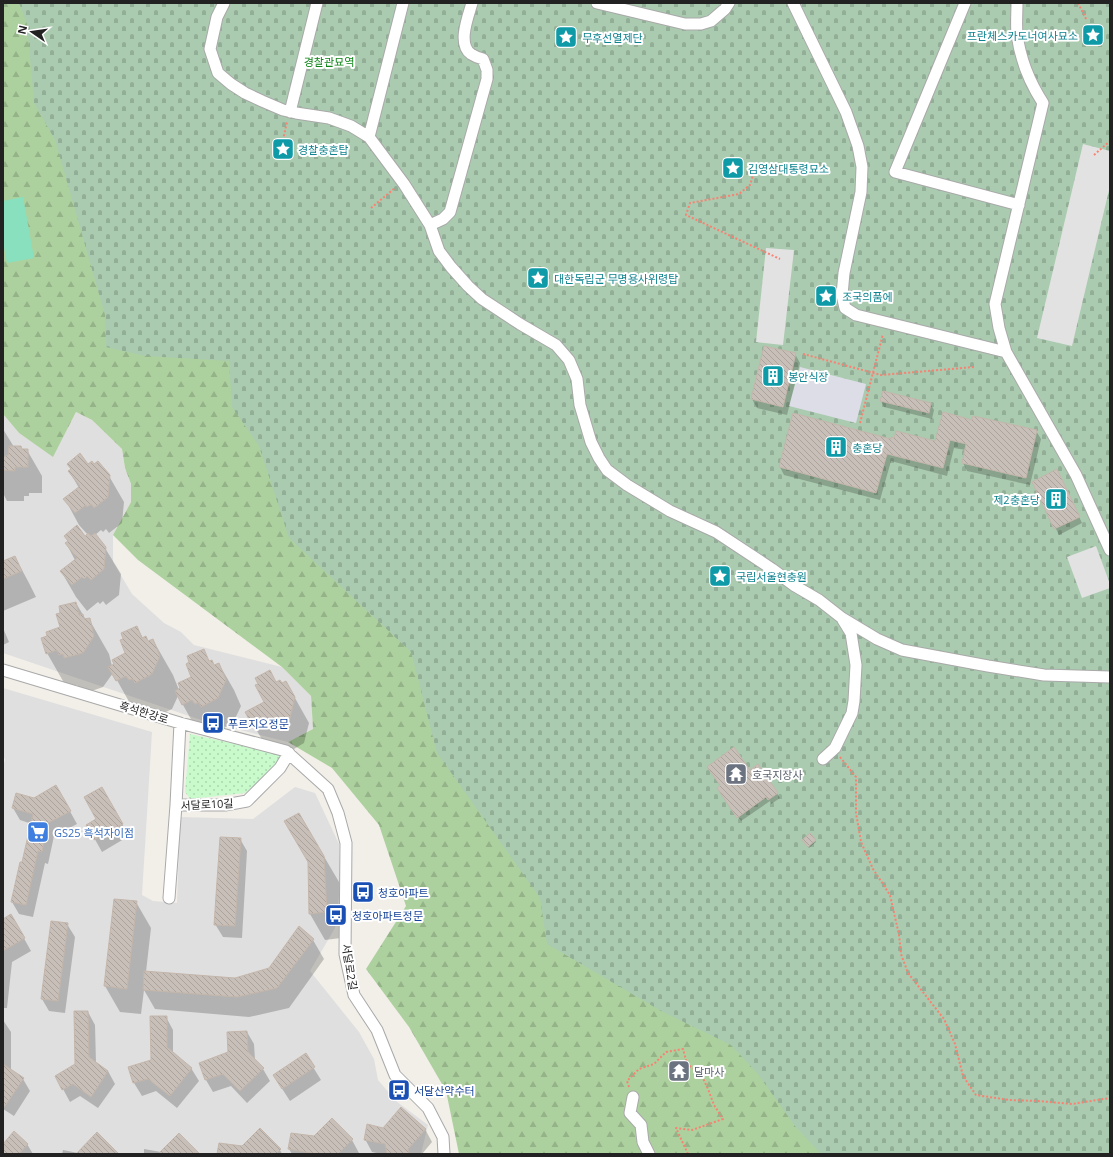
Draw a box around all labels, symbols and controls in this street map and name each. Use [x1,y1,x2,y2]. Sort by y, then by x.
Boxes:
north arrow [12,12,52,52]
place icon: 프란체스카도너여사묘소 [1080,22,1106,48]
text: N [13,24,30,36]
place icon: 무후선열제단 [553,24,579,50]
place label: 프란체스카도너여사묘소 [967,28,1078,43]
place label: 무후선열제단 [582,30,643,45]
park label: 경찰관묘역 [304,54,354,69]
place icon: 경찰충혼탑 [270,136,296,162]
place label: 경찰충혼탑 [298,142,349,157]
place icon: 김영삼대통령묘소 [720,155,746,181]
place label: 김영삼대통령묘소 [748,161,829,176]
place icon: 대한독립군 무명용사위령탑 [525,265,551,291]
place label: 대한독립군 무명용사위령탑 [554,271,678,286]
place icon: 조국의품에 [813,283,839,309]
place label: 조국의품에 [842,289,893,304]
building icon: 봉안식장 [760,363,786,389]
place label: 봉안식장 [788,369,828,384]
building icon: 충혼당 [823,434,849,460]
place label: 충혼당 [852,440,882,455]
building icon: 제2충혼당 [1043,486,1069,512]
place label: 제2충혼당 [993,492,1040,507]
place icon: 국립서울현충원 [707,563,733,589]
place label: 국립서울현충원 [736,569,807,584]
street label: 흑석한강로 [118,697,170,727]
bus stop icon: 푸르지오정문 [200,710,226,736]
place label: 푸르지오정문 [228,716,289,731]
temple icon: 호국지장사 [723,761,749,787]
place label: 호국지장사 [752,767,803,782]
street label: 서달로10길 [180,795,234,813]
supermarket icon: GS25 흑석자이점 [25,819,51,845]
place label: GS25 흑석자이점 [54,825,134,840]
bus stop icon: 청호아파트 [350,879,376,905]
place label: 청호아파트 [378,885,429,900]
bus stop icon: 청호아파트정문 [323,902,349,928]
place label: 청호아파트정문 [352,908,423,923]
street label: 서달로2길 [339,943,361,991]
temple icon: 달마사 [666,1058,692,1084]
place label: 달마사 [694,1064,724,1079]
bus stop icon: 서달산약수터 [386,1077,412,1103]
place label: 서달산약수터 [414,1083,475,1098]

